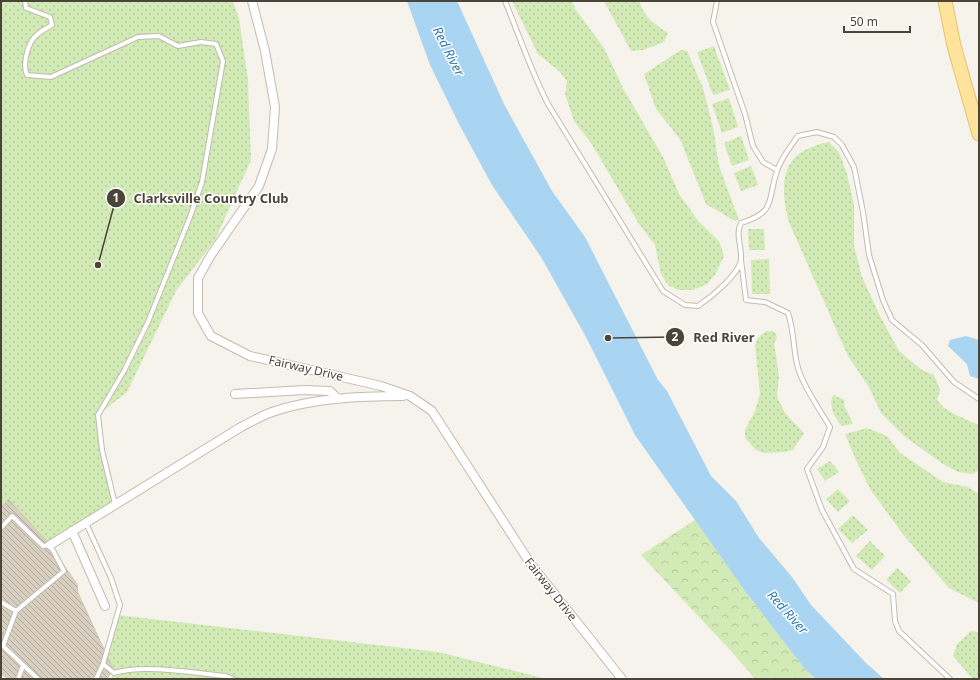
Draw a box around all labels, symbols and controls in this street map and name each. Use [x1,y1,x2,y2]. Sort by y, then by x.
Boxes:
scale bar [844,8,910,34]
text: 50 m [850,13,878,30]
water label: Red River [429,23,470,80]
callout: Clarksville Country Club [106,186,297,211]
text: 1 [113,189,119,206]
text: Clarksville Country Club [133,189,289,207]
callout: Red River [665,325,763,350]
text: 2 [672,328,679,345]
text: Red River [693,328,755,346]
street label: Fairway Drive [267,351,345,385]
street label: Fairway Drive [521,554,581,624]
water label: Red River [763,586,813,638]

